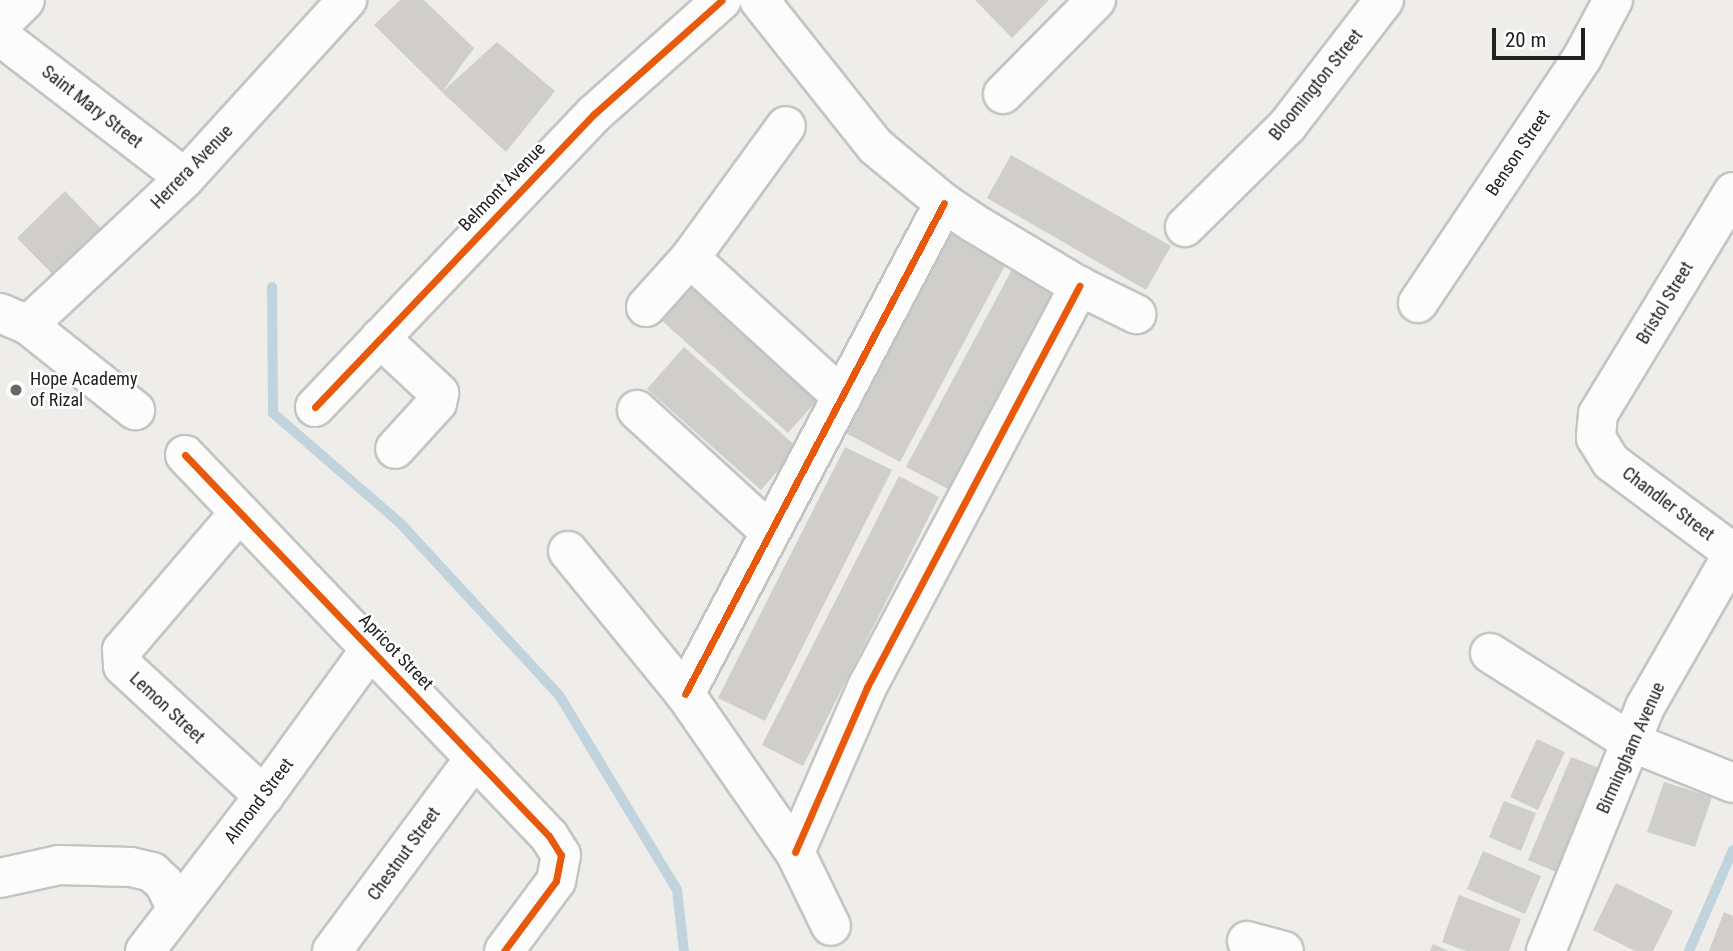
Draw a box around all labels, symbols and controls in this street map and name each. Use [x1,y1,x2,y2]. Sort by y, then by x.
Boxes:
scale bar [1495,14,1588,58]
street label: Bloomington Street [1265,25,1367,145]
text: 20 m [1505,28,1546,52]
street label: Saint Mary Street [37,61,147,153]
street label: Benson Street [1481,106,1555,200]
street label: Herrera Avenue [147,120,237,214]
street label: Belmont Avenue [454,138,550,236]
street label: Bristol Street [1632,258,1698,348]
place label: Hope Academy of Rizal [30,369,137,412]
marker: Hope Academy of Rizal [8,382,24,398]
street label: Chandler Street [1618,462,1718,546]
street label: Apricot Street [354,609,438,695]
street label: Lemon Street [125,668,209,748]
street label: Birmingham Avenue [1592,679,1670,817]
street label: Almond Street [220,754,298,848]
street label: Chestnut Street [363,803,445,905]

